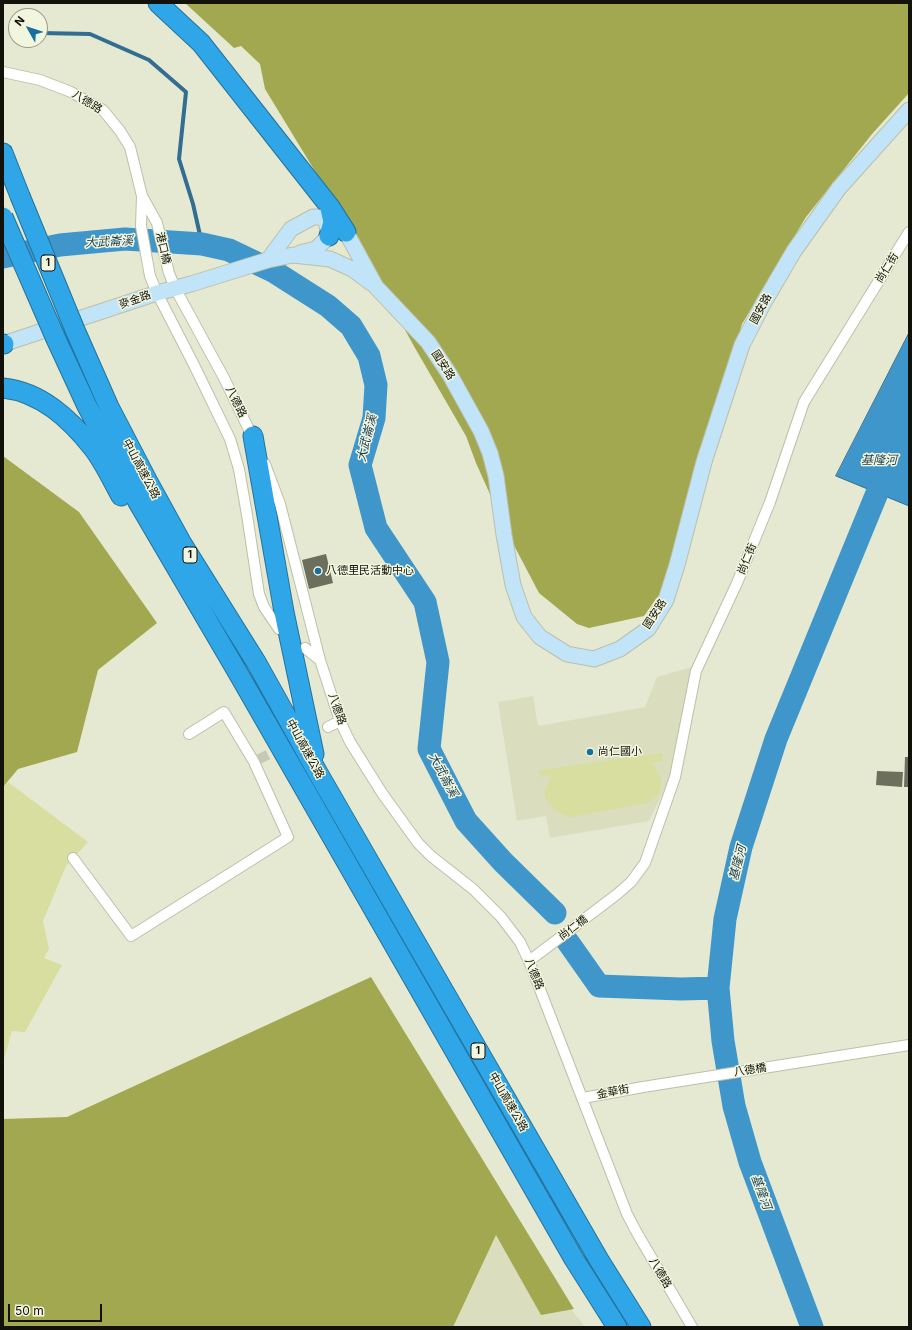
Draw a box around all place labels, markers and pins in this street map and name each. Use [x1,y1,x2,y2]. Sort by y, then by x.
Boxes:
place label: 八德里民活動中心 [326,564,414,578]
marker: 八德里民活動中心 [313,566,323,576]
place label: 尚仁國小 [598,745,642,759]
marker: 尚仁國小 [585,747,595,757]

